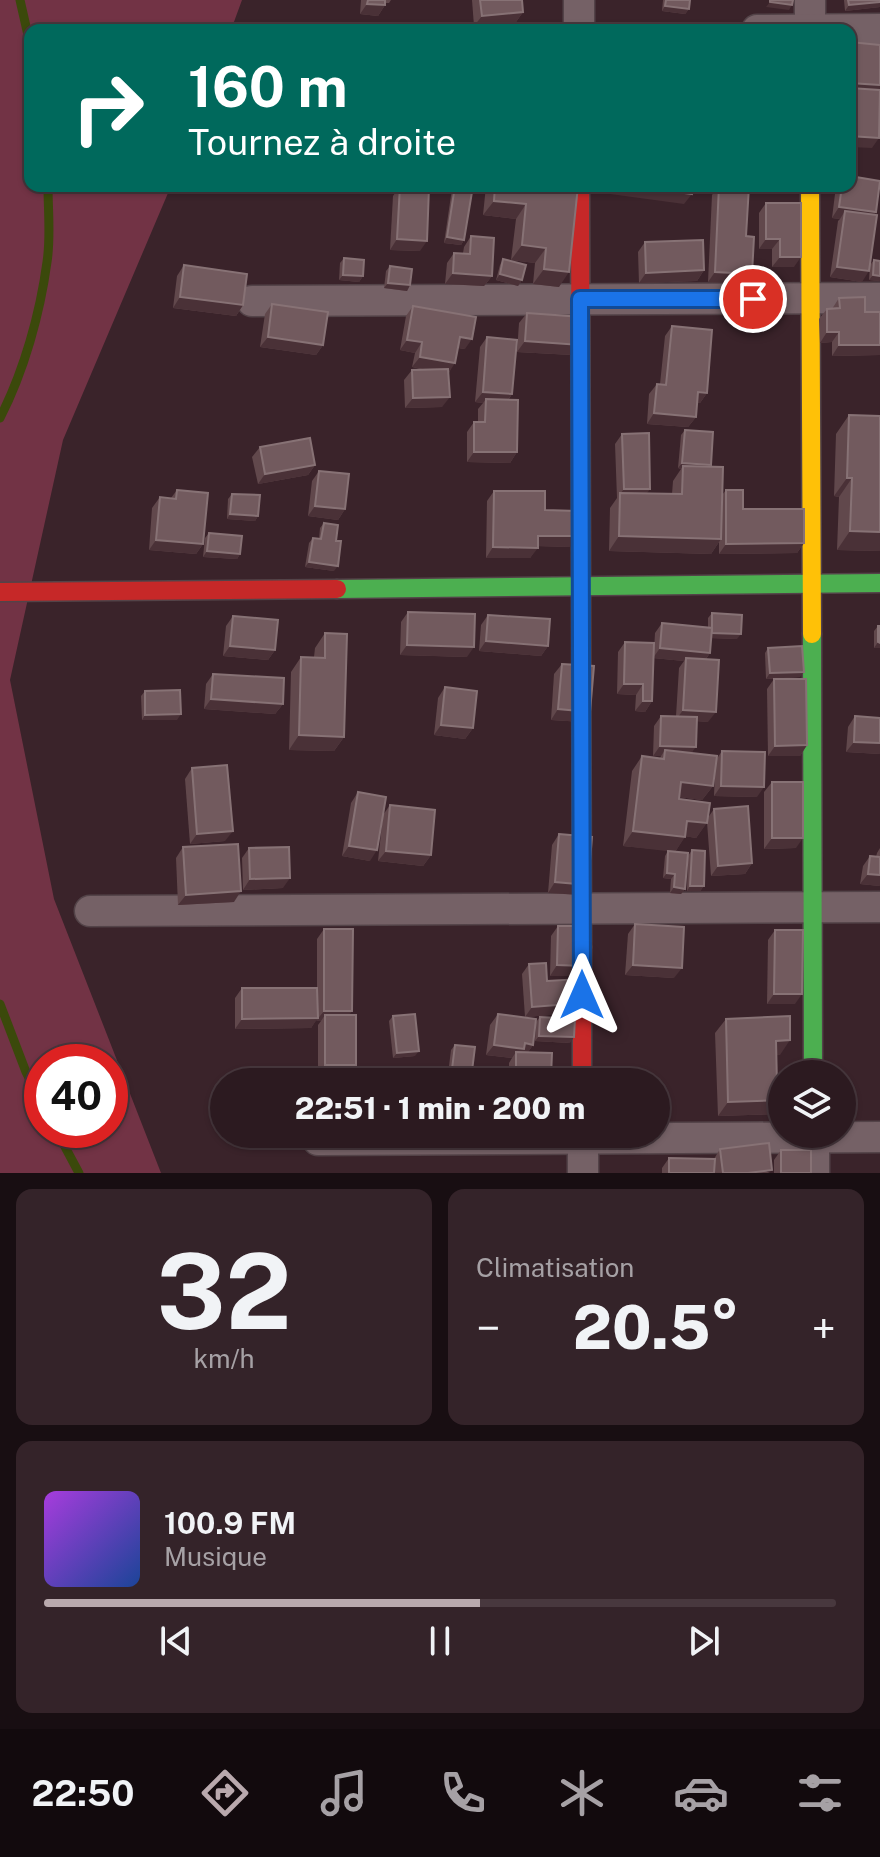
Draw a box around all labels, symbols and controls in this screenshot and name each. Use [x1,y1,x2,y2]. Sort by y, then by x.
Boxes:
text: 160 m [188,54,348,120]
icon: right [56,56,160,160]
text: Tournez à droite [188,121,456,163]
pin [719,265,787,333]
icon: arrive [731,277,775,321]
position arrow [540,953,624,1037]
speed limit sign: 40 [24,1044,128,1148]
map controls [768,1060,856,1148]
button: layers [768,1060,856,1148]
text: 22:51 · 1 min · 200 m [295,1090,585,1126]
text: 32 [156,1230,292,1352]
text: Climatisation [476,1252,634,1283]
text: 20.5° [573,1292,739,1363]
text: − [476,1302,500,1354]
text: + [812,1302,836,1354]
text: km/h [193,1343,255,1374]
text: 100.9 FM [164,1505,296,1541]
text: Musique [164,1541,267,1572]
icon: previous [154,1619,198,1663]
icon: pause [418,1619,462,1663]
icon: next [682,1619,726,1663]
icon: directions [197,1765,253,1821]
icon: music [316,1765,372,1821]
icon: phone [435,1765,491,1821]
icon: climate [554,1765,610,1821]
icon: car [673,1765,729,1821]
icon: filters [792,1765,848,1821]
text: 22:50 [32,1772,134,1814]

